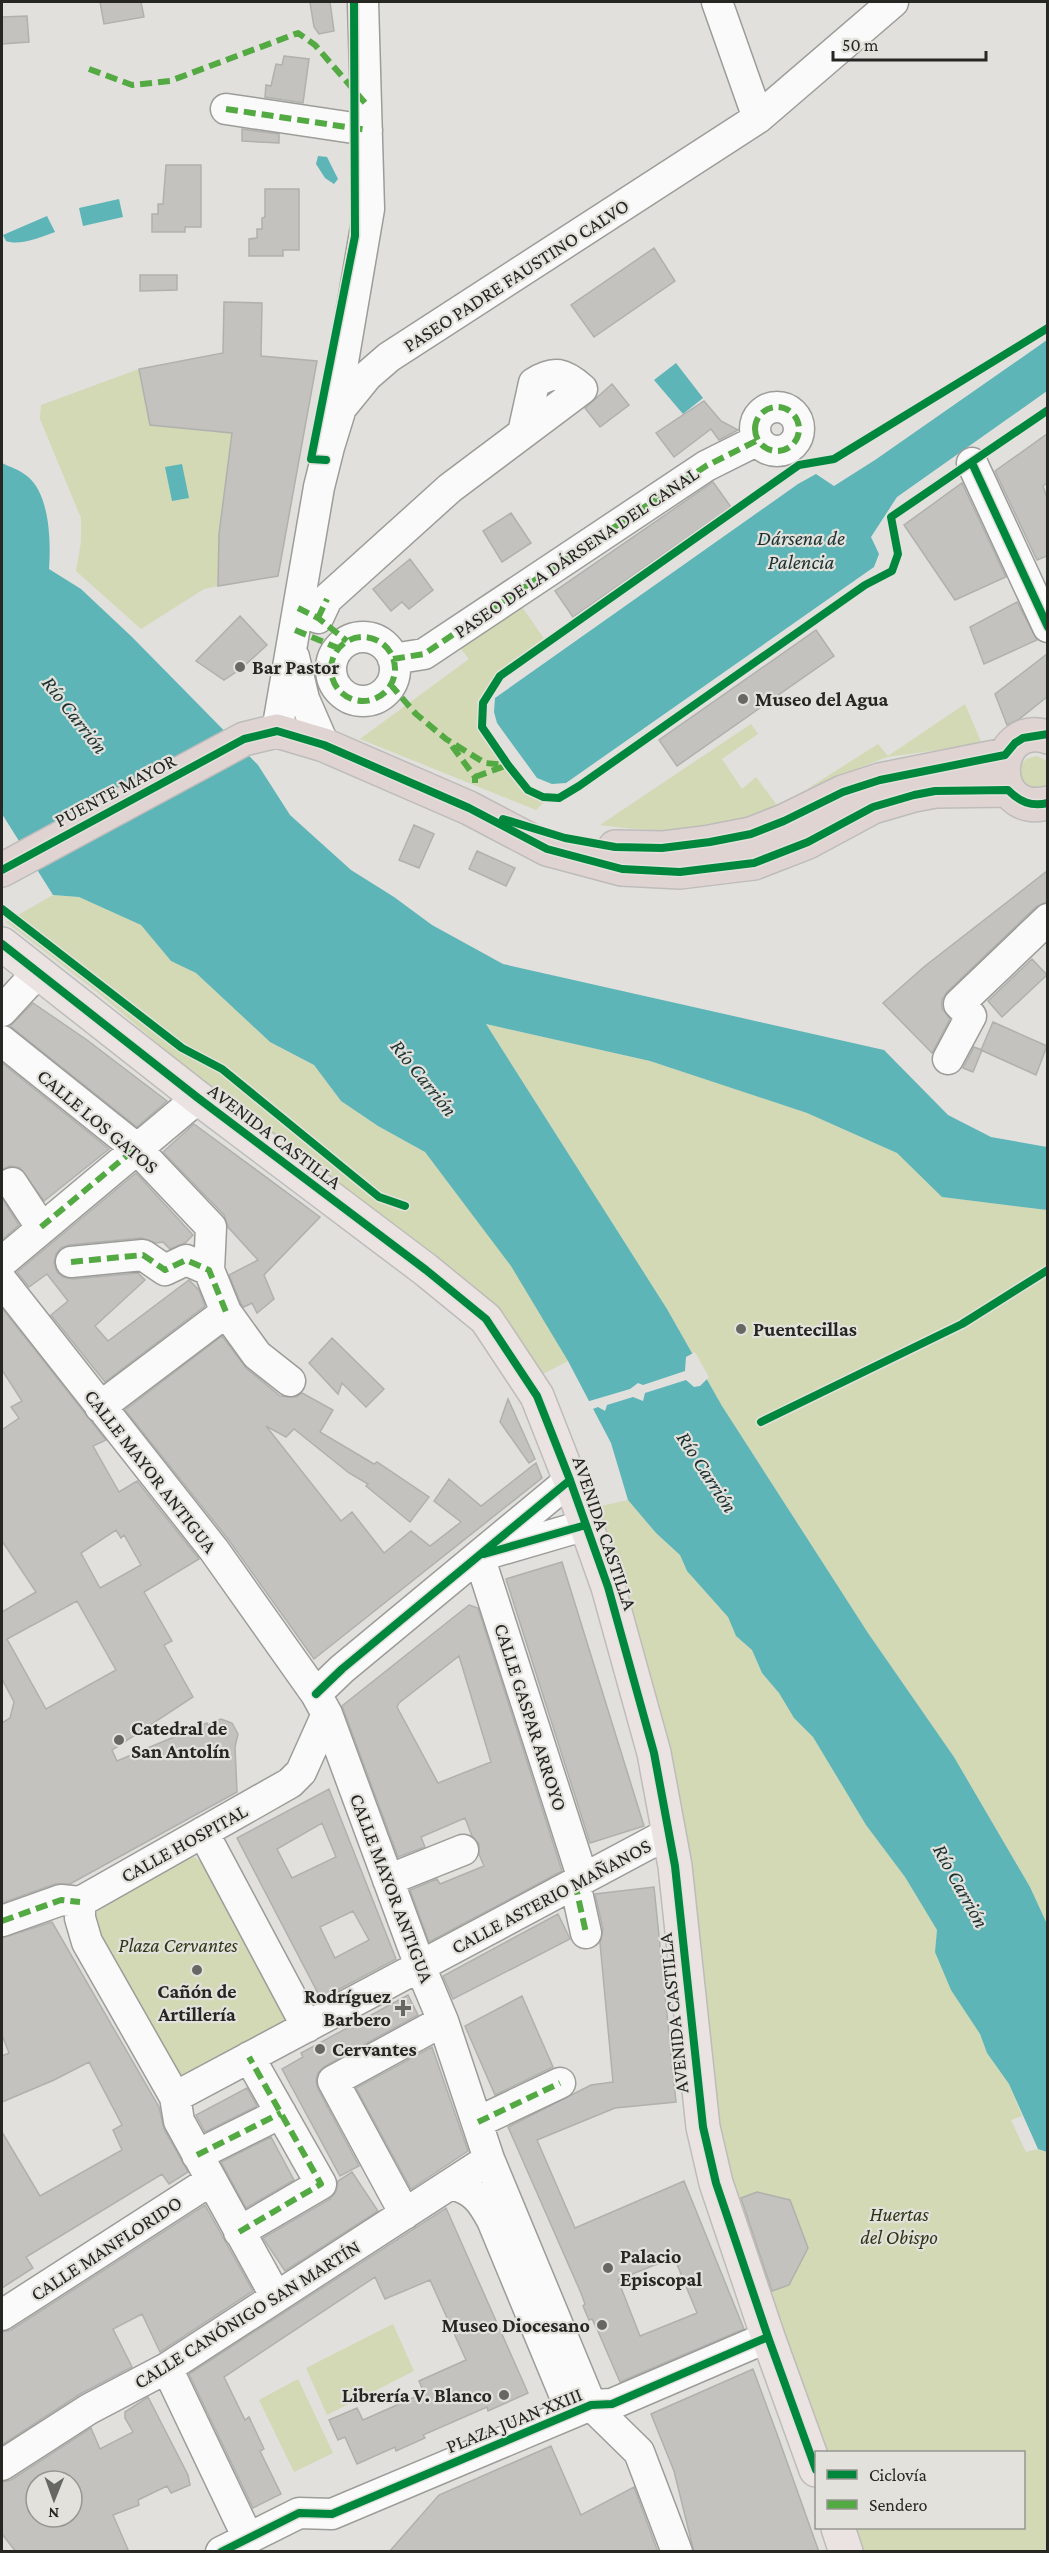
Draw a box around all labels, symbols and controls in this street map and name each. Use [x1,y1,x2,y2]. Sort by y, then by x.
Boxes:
scale bar [833,24,986,62]
text: 50 m [842,35,879,55]
street label: PASEO PADRE FAUSTINO CALVO [399,194,633,356]
street label: PASEO DE LA DÁRSENA DEL CANAL [450,462,702,642]
water label: Dársena de Palencia [757,526,845,574]
place label: Bar Pastor [252,656,339,678]
marker: Bar Pastor [233,660,247,674]
water label: Río Carrión [37,671,113,759]
place label: Museo del Agua [755,688,889,710]
marker: Museo del Agua [736,692,750,706]
street label: PUENTE MAYOR [51,748,180,831]
water label: Río Carrión [386,1035,462,1121]
street label: CALLE LOS GATOS [33,1064,163,1178]
street label: AVENIDA CASTILLA [204,1079,347,1194]
place label: Puentecillas [753,1318,857,1340]
marker: Puentecillas [734,1322,748,1336]
street label: CALLE MAYOR ANTIGUA [80,1385,222,1558]
water label: Río Carrión [672,1427,742,1517]
street label: AVENIDA CASTILLA [568,1453,642,1613]
street label: CALLE GASPAR ARROYO [490,1620,572,1814]
place label: Catedral de San Antolín [131,1717,230,1762]
marker: Catedral de San Antolín [112,1733,126,1747]
street label: CALLE MAYOR ANTIGUA [346,1790,439,1986]
street label: CALLE HOSPITAL [117,1799,251,1887]
street label: CALLE ASTERIO MAÑANOS [448,1834,654,1958]
water label: Río Carrión [928,1840,994,1932]
street label: AVENIDA CASTILLA [654,1931,692,2094]
park label: Plaza Cervantes [118,1934,238,1956]
marker: Cañón de Artillería [190,1963,204,1977]
place label: Cañón de Artillería [157,1980,237,2025]
place label: Rodríguez Barbero [304,1985,391,2030]
marker: Rodríguez Barbero [396,2001,410,2015]
place label: Cervantes [332,2038,417,2060]
marker: Cervantes [313,2042,327,2056]
street label: CALLE MANFLORIDO [26,2191,186,2305]
park label: Huertas del Obispo [860,2203,938,2249]
street label: CALLE CANÓNIGO SAN MARTÍN [130,2235,364,2393]
place label: Palacio Episcopal [620,2245,702,2290]
marker: Palacio Episcopal [601,2261,615,2275]
place label: Museo Diocesano [442,2314,590,2336]
marker: Museo Diocesano [595,2318,609,2332]
street label: PLAZA JUAN XXIII [443,2383,586,2458]
place label: Librería V. Blanco [342,2384,492,2406]
marker: Librería V. Blanco [497,2388,511,2402]
legend [815,2451,1025,2529]
text: Ciclovía [869,2465,927,2485]
north arrow [24,2469,84,2529]
text: Sendero [869,2495,927,2515]
text: N [48,2505,59,2522]

